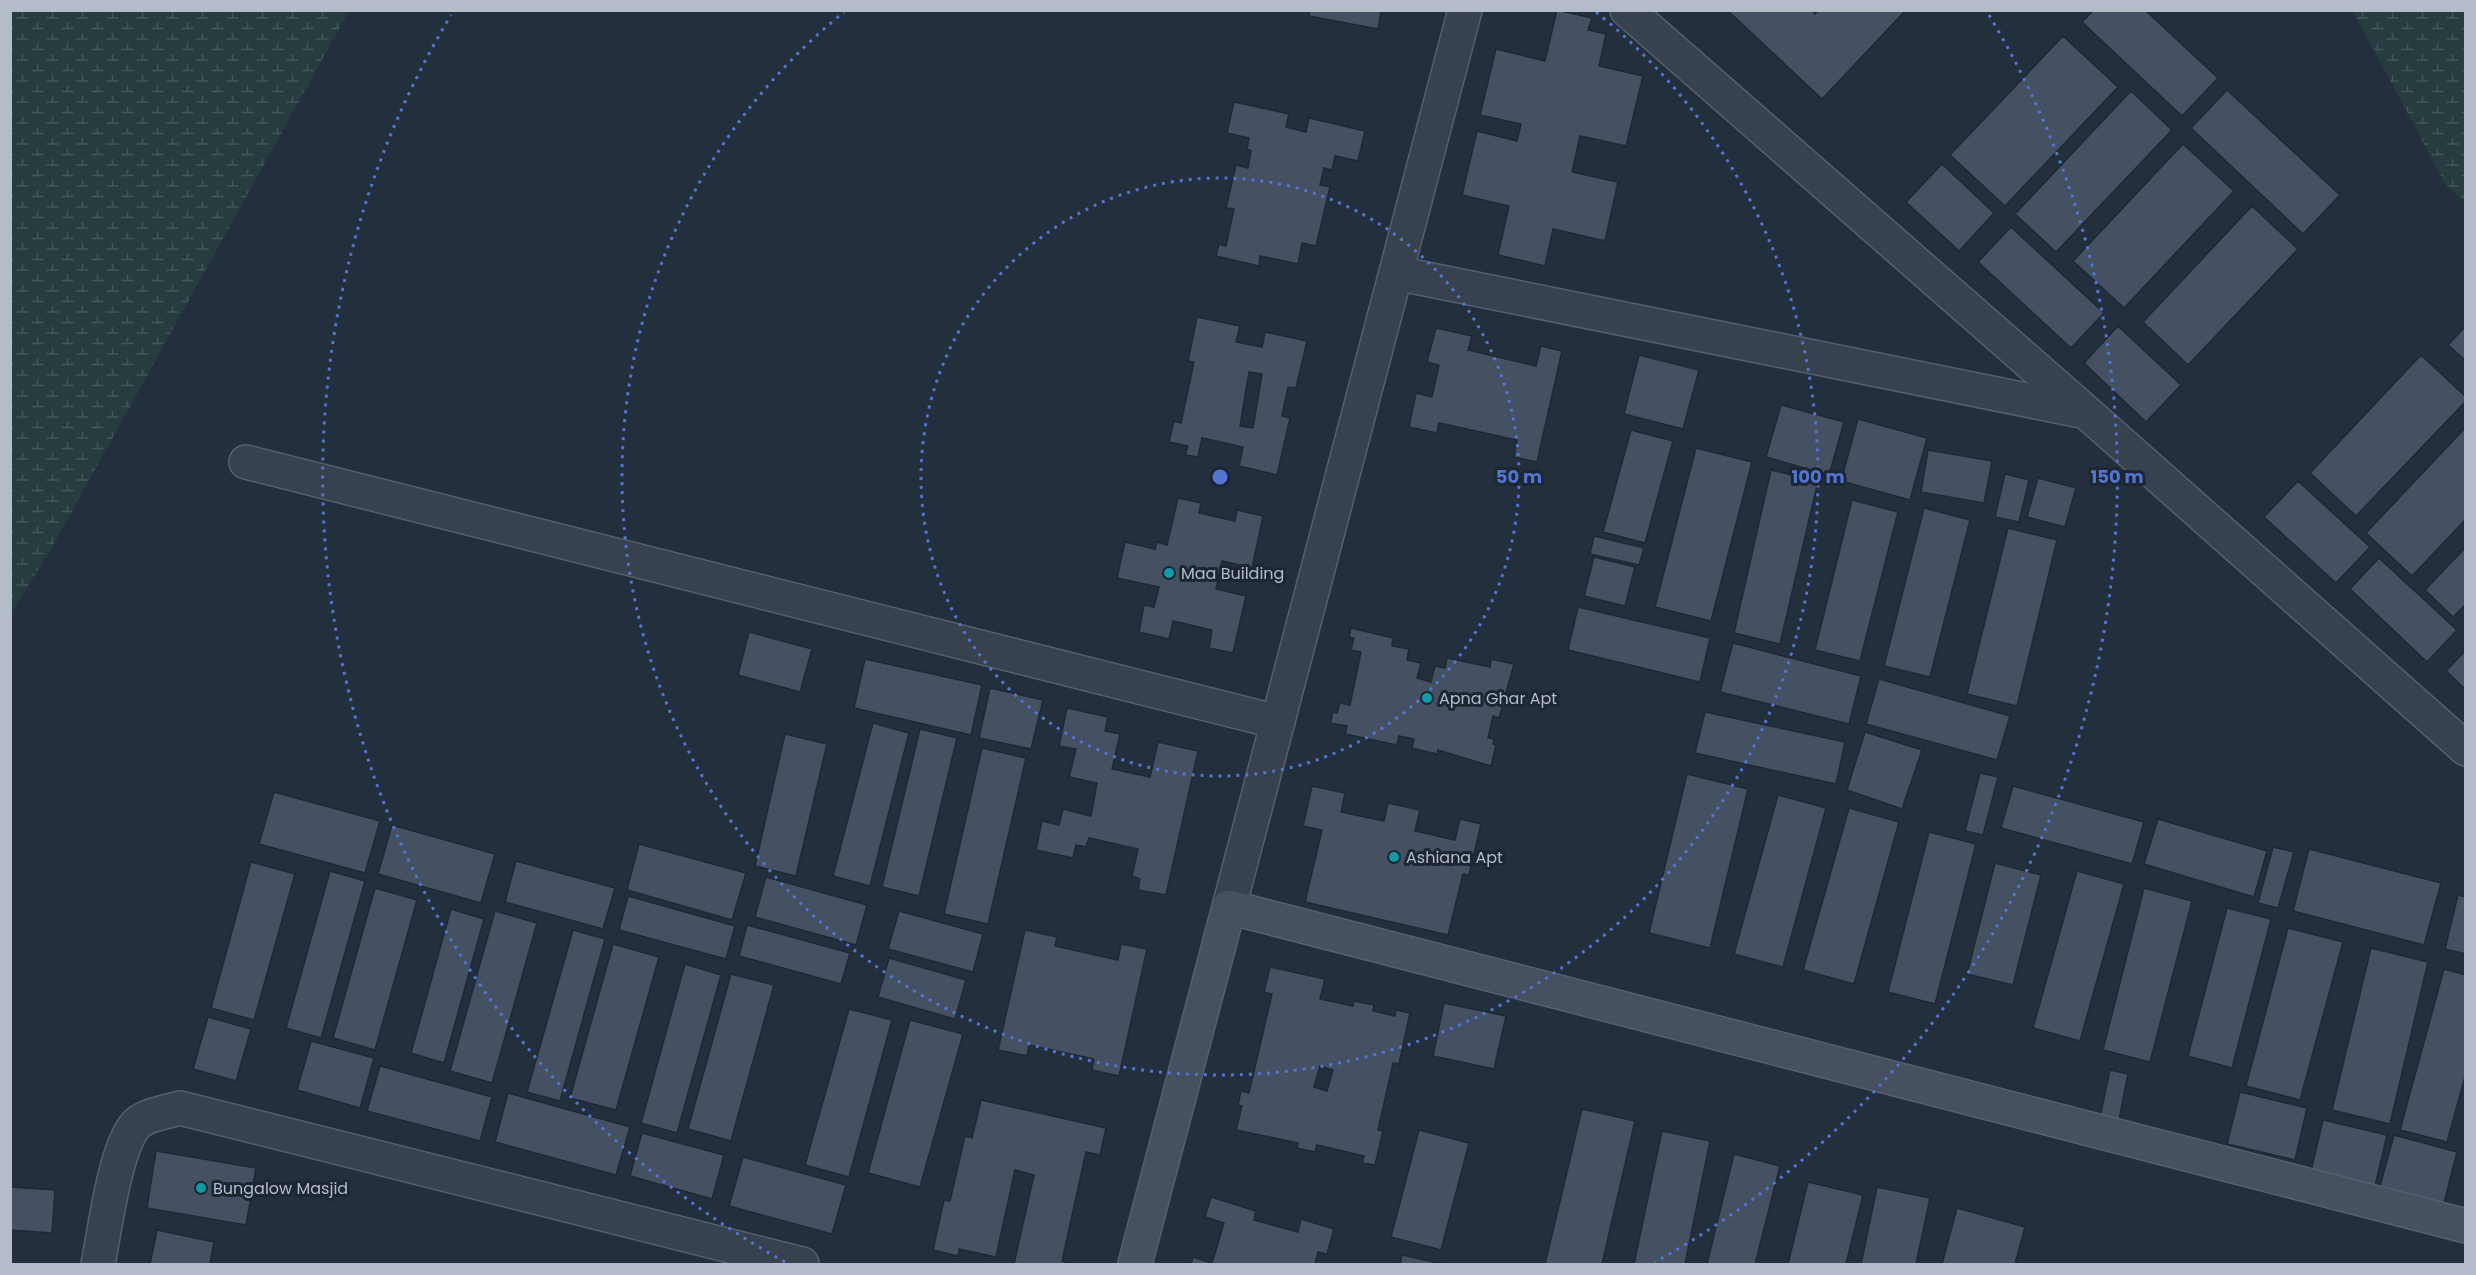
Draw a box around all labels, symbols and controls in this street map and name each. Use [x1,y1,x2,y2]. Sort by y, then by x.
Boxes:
text: 50 m [1496,464,1542,489]
text: 100 m [1791,464,1845,489]
text: 150 m [2090,464,2144,489]
centre of rings [1210,467,1230,487]
place label: Maa Building [1181,562,1284,585]
marker: Maa Building [1162,566,1176,580]
place label: Apna Ghar Apt [1439,687,1557,710]
marker: Apna Ghar Apt [1420,691,1434,705]
place label: Ashiana Apt [1406,846,1503,869]
marker: Ashiana Apt [1387,850,1401,864]
place label: Bungalow Masjid [213,1177,348,1200]
marker: Bungalow Masjid [194,1181,208,1195]

